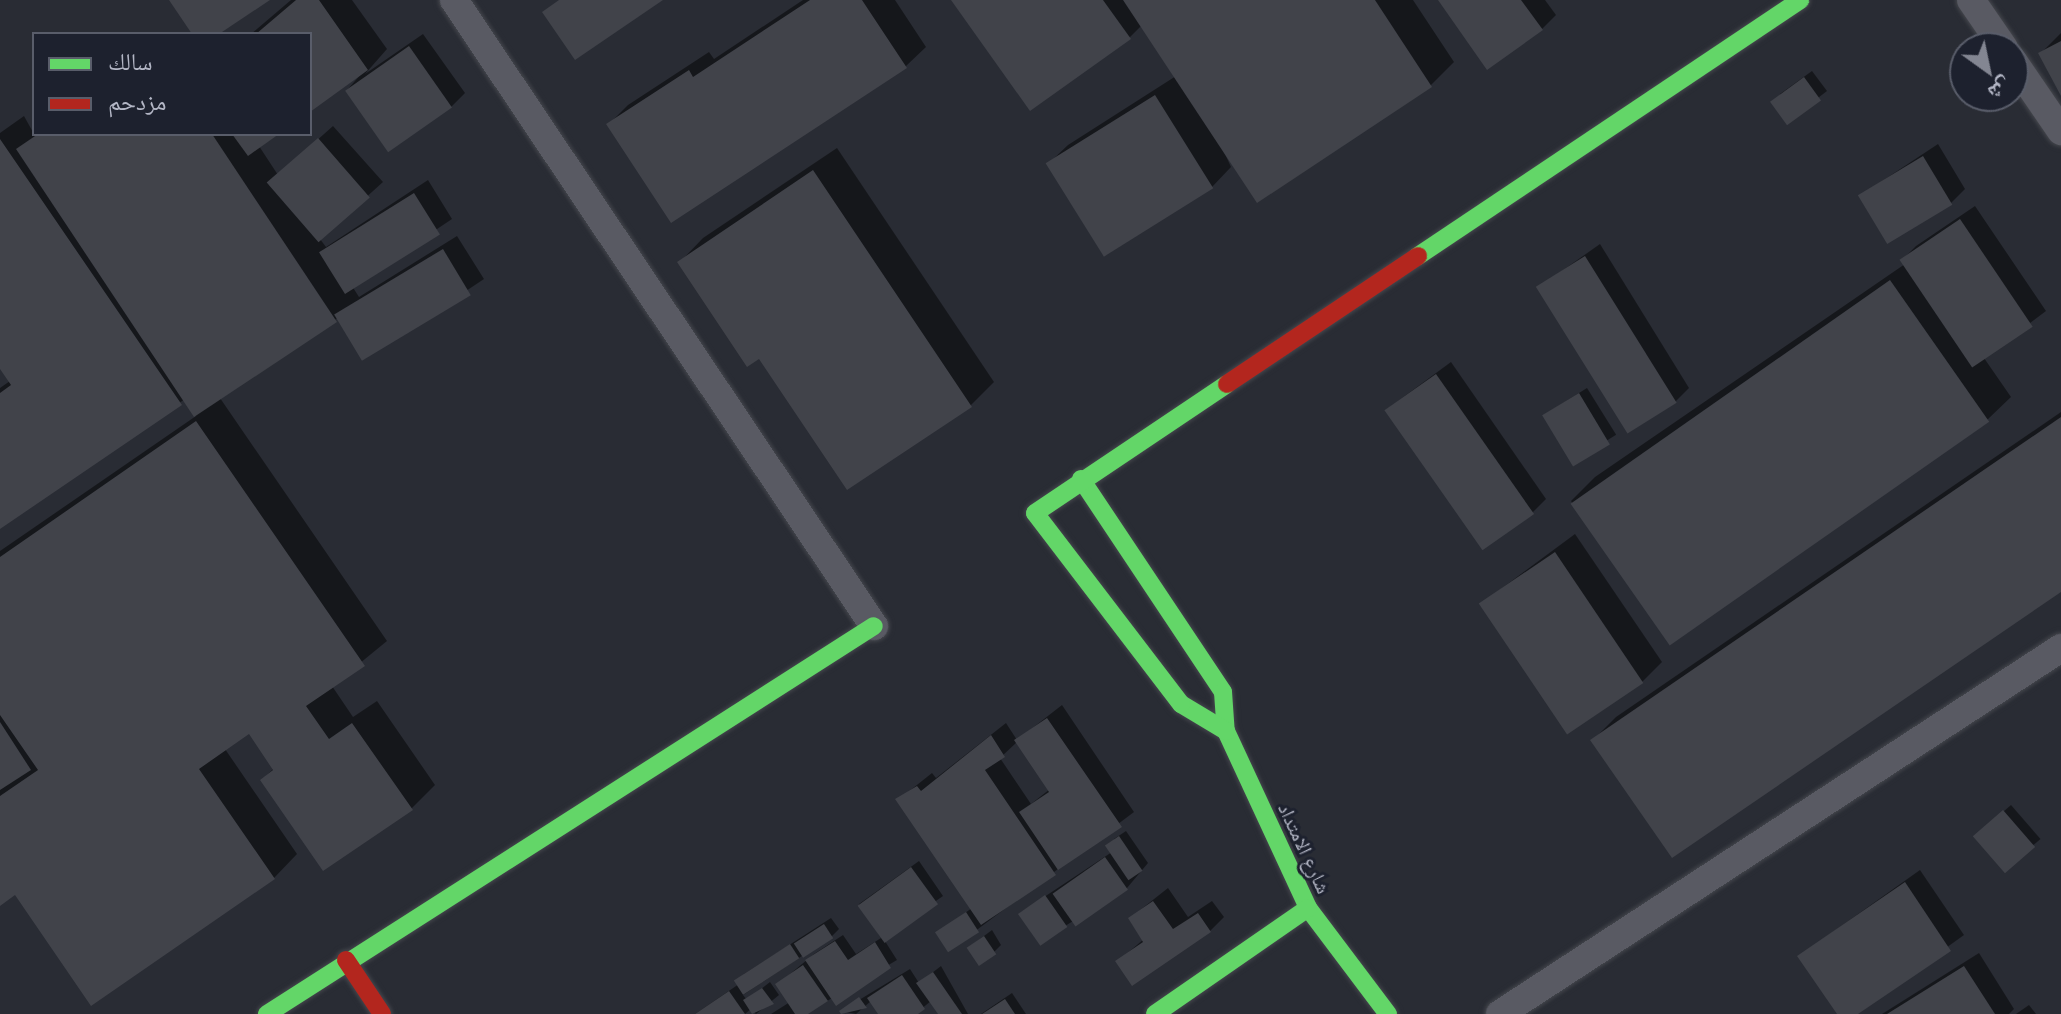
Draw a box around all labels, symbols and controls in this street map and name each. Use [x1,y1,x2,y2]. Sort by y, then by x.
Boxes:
legend [32,32,312,136]
north arrow [1949,32,2029,112]
text: سالك [108,44,153,77]
text: ش [1983,72,2019,109]
text: مزدحم [108,84,167,117]
street label: شارع الامتداد [1274,799,1336,897]

